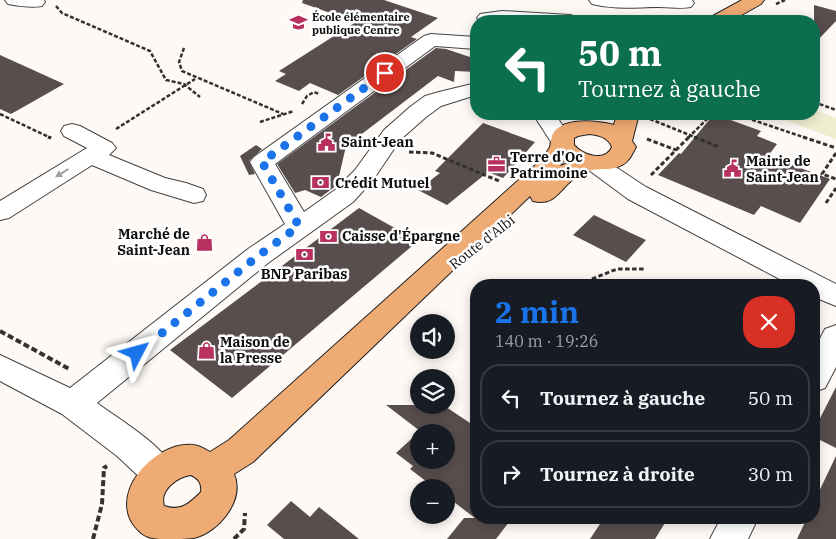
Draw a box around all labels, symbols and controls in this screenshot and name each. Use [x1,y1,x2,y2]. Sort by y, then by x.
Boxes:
place label: École élémentaire publique Centre [312,9,410,37]
school or university icon: École élémentaire publique Centre [288,13,308,33]
text: 50 m [578,30,662,76]
icon: left [495,35,560,100]
pin [364,52,406,94]
icon: arrive [371,59,399,87]
text: Tournez à gauche [578,74,761,103]
public building icon: Saint-Jean [317,132,337,152]
place label: Saint-Jean [341,133,414,151]
place label: Terre d'Oc Patrimoine [510,148,588,182]
place label: Mairie de Saint-Jean [746,152,819,186]
office icon: Terre d'Oc Patrimoine [486,155,506,175]
public building icon: Mairie de Saint-Jean [722,159,742,179]
one-way arrow [56,169,69,178]
bank icon: Crédit Mutuel [311,173,331,193]
place label: Crédit Mutuel [335,174,430,192]
street label: Route d'Albi [446,211,518,273]
place label: Marché de Saint-Jean [117,225,190,259]
bank icon: Caisse d'Épargne [318,226,338,246]
place label: Caisse d'Épargne [342,226,460,245]
shop icon: Marché de Saint-Jean [194,232,214,252]
bank icon: BNP Paribas [294,244,314,264]
place label: BNP Paribas [261,265,347,283]
text: 2 min [495,292,579,331]
button: close [743,296,795,348]
map controls [410,314,455,524]
button: sound [410,314,455,359]
position arrow [110,326,162,378]
text: 140 m · 19:26 [495,331,598,351]
place label: Maison de la Presse [220,333,290,367]
shop icon: Maison de la Presse [196,340,216,360]
button: layers [410,369,455,414]
icon: left [497,384,525,412]
text: Tournez à gauche [540,386,705,410]
text: 50 m [748,386,793,410]
button: + [410,424,455,469]
icon: right [497,460,525,488]
text: Tournez à droite [540,462,695,486]
text: 30 m [748,462,793,486]
button: − [410,479,455,524]

